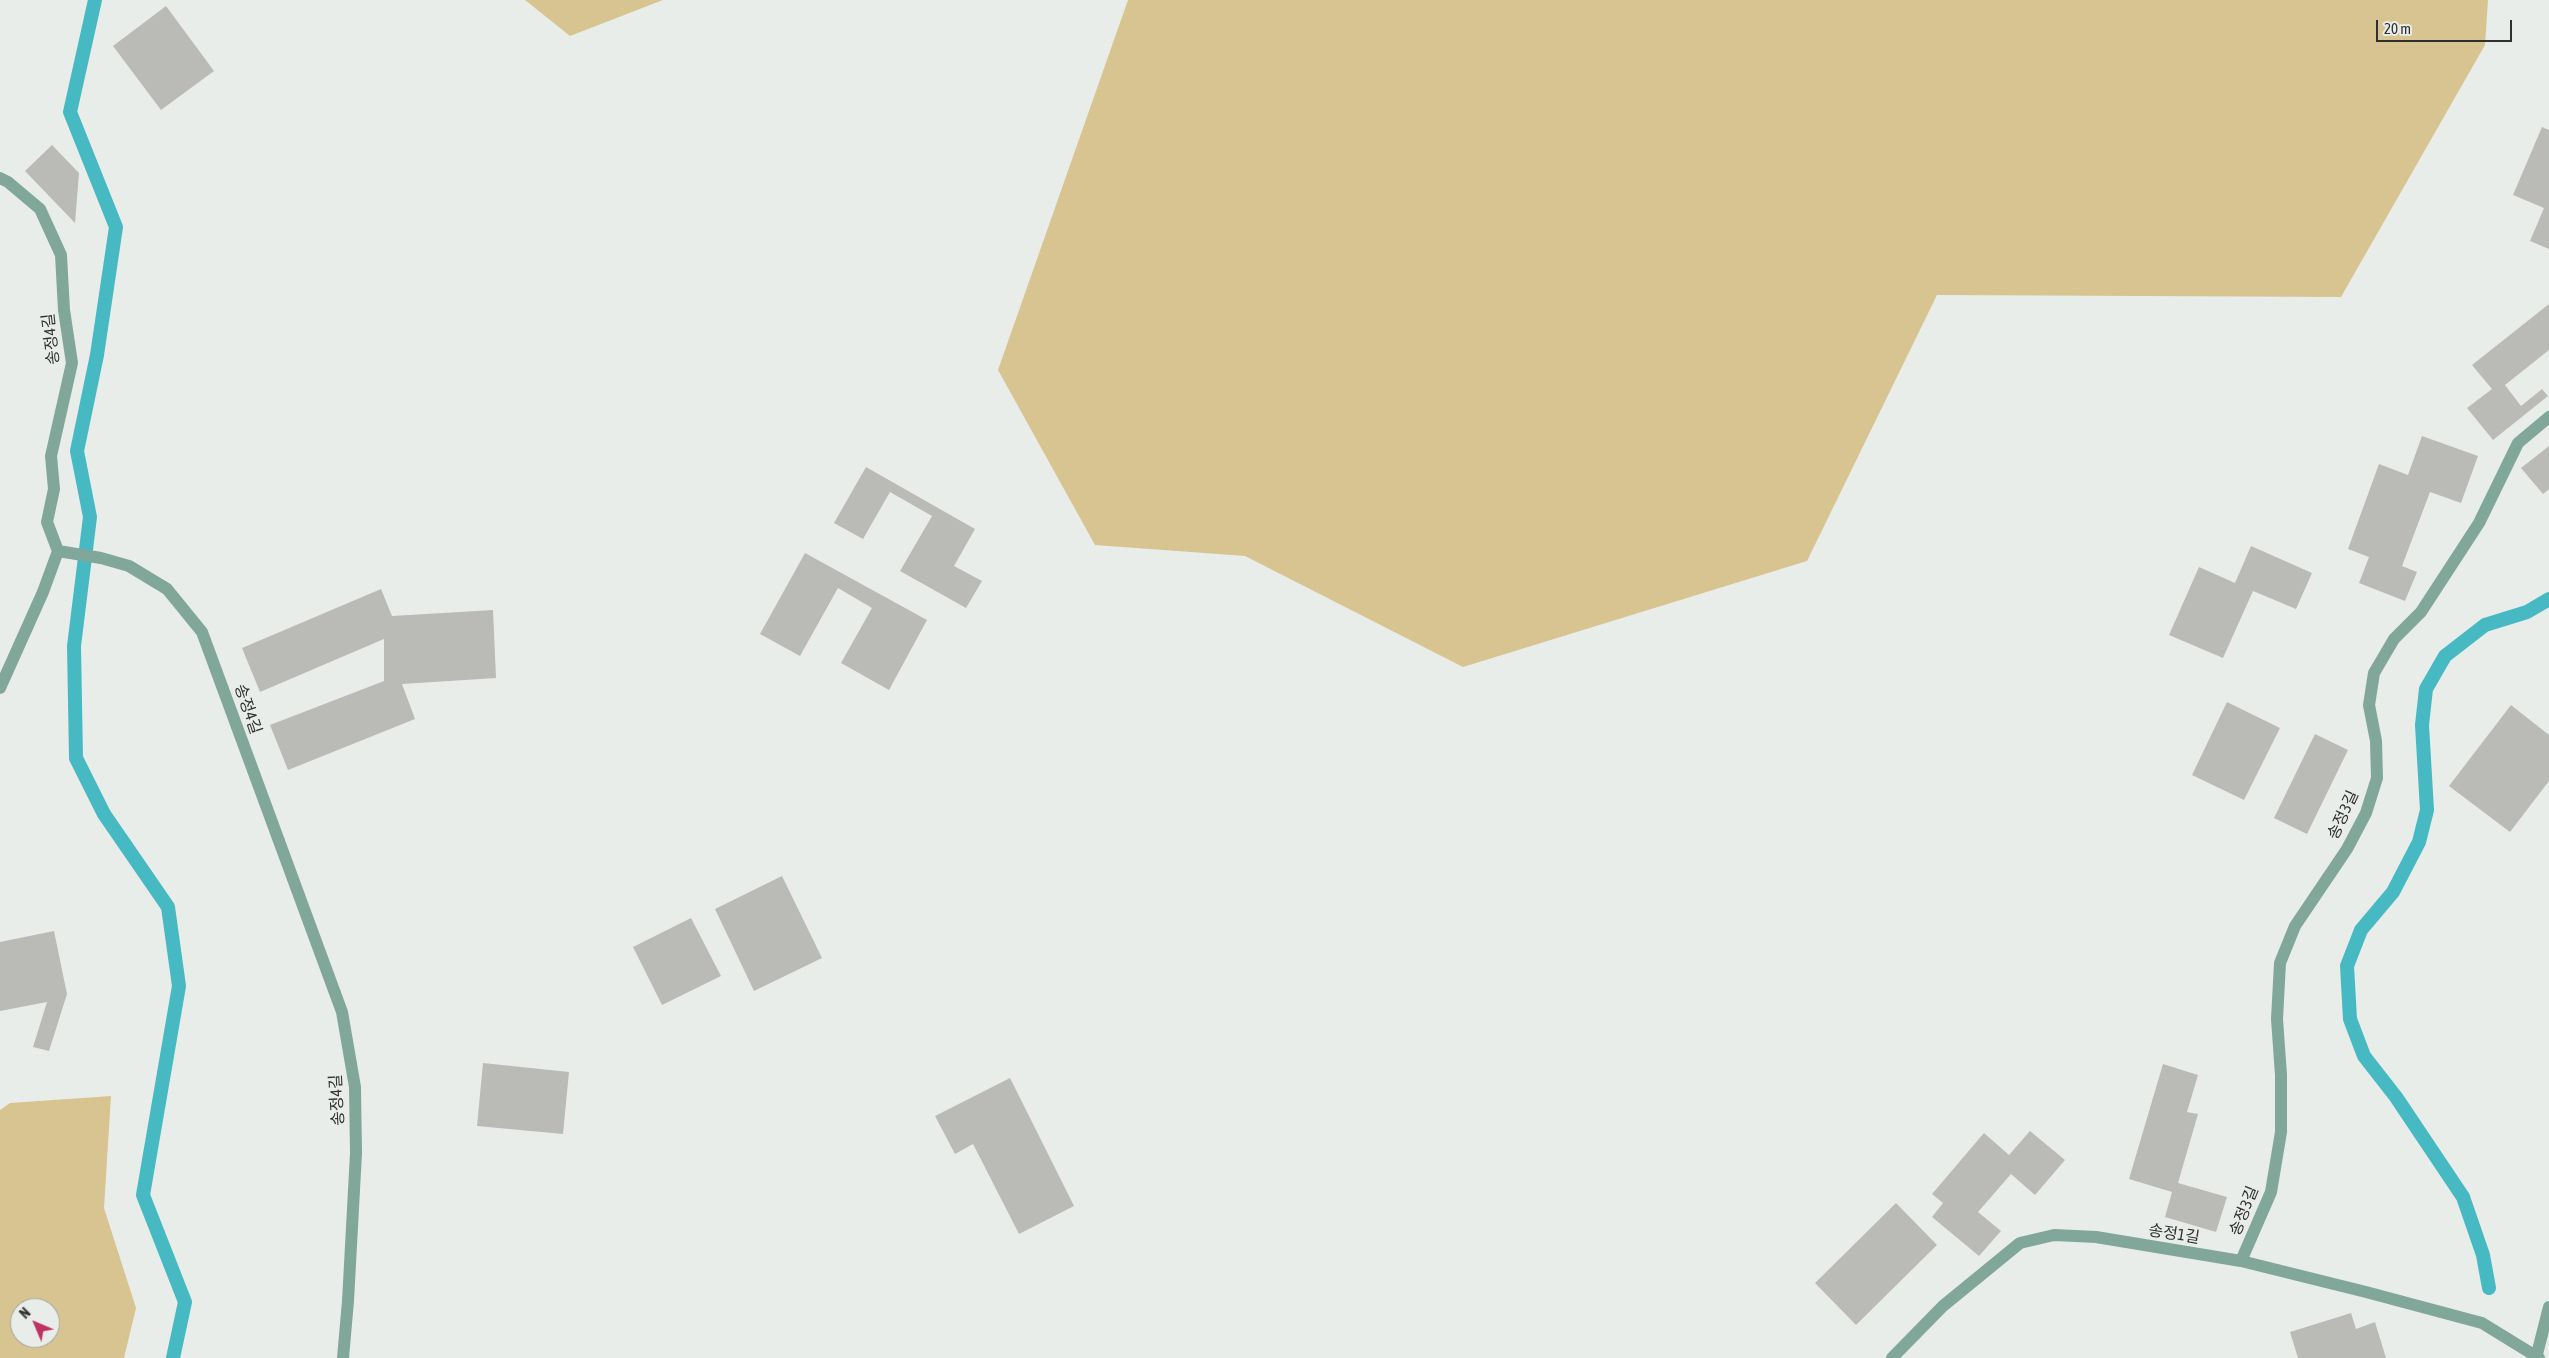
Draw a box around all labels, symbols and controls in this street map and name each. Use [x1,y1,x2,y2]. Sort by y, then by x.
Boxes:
scale bar [2379,10,2515,42]
text: 20 m [2384,20,2411,37]
street label: 송정4길 [39,312,63,366]
street label: 송정4길 [231,681,265,737]
street label: 송정3길 [2323,788,2363,842]
street label: 송정4길 [326,1074,348,1126]
street label: 송정3길 [2225,1183,2263,1239]
street label: 송정1길 [2147,1220,2201,1248]
north arrow [10,1298,60,1348]
text: N [17,1305,34,1322]

